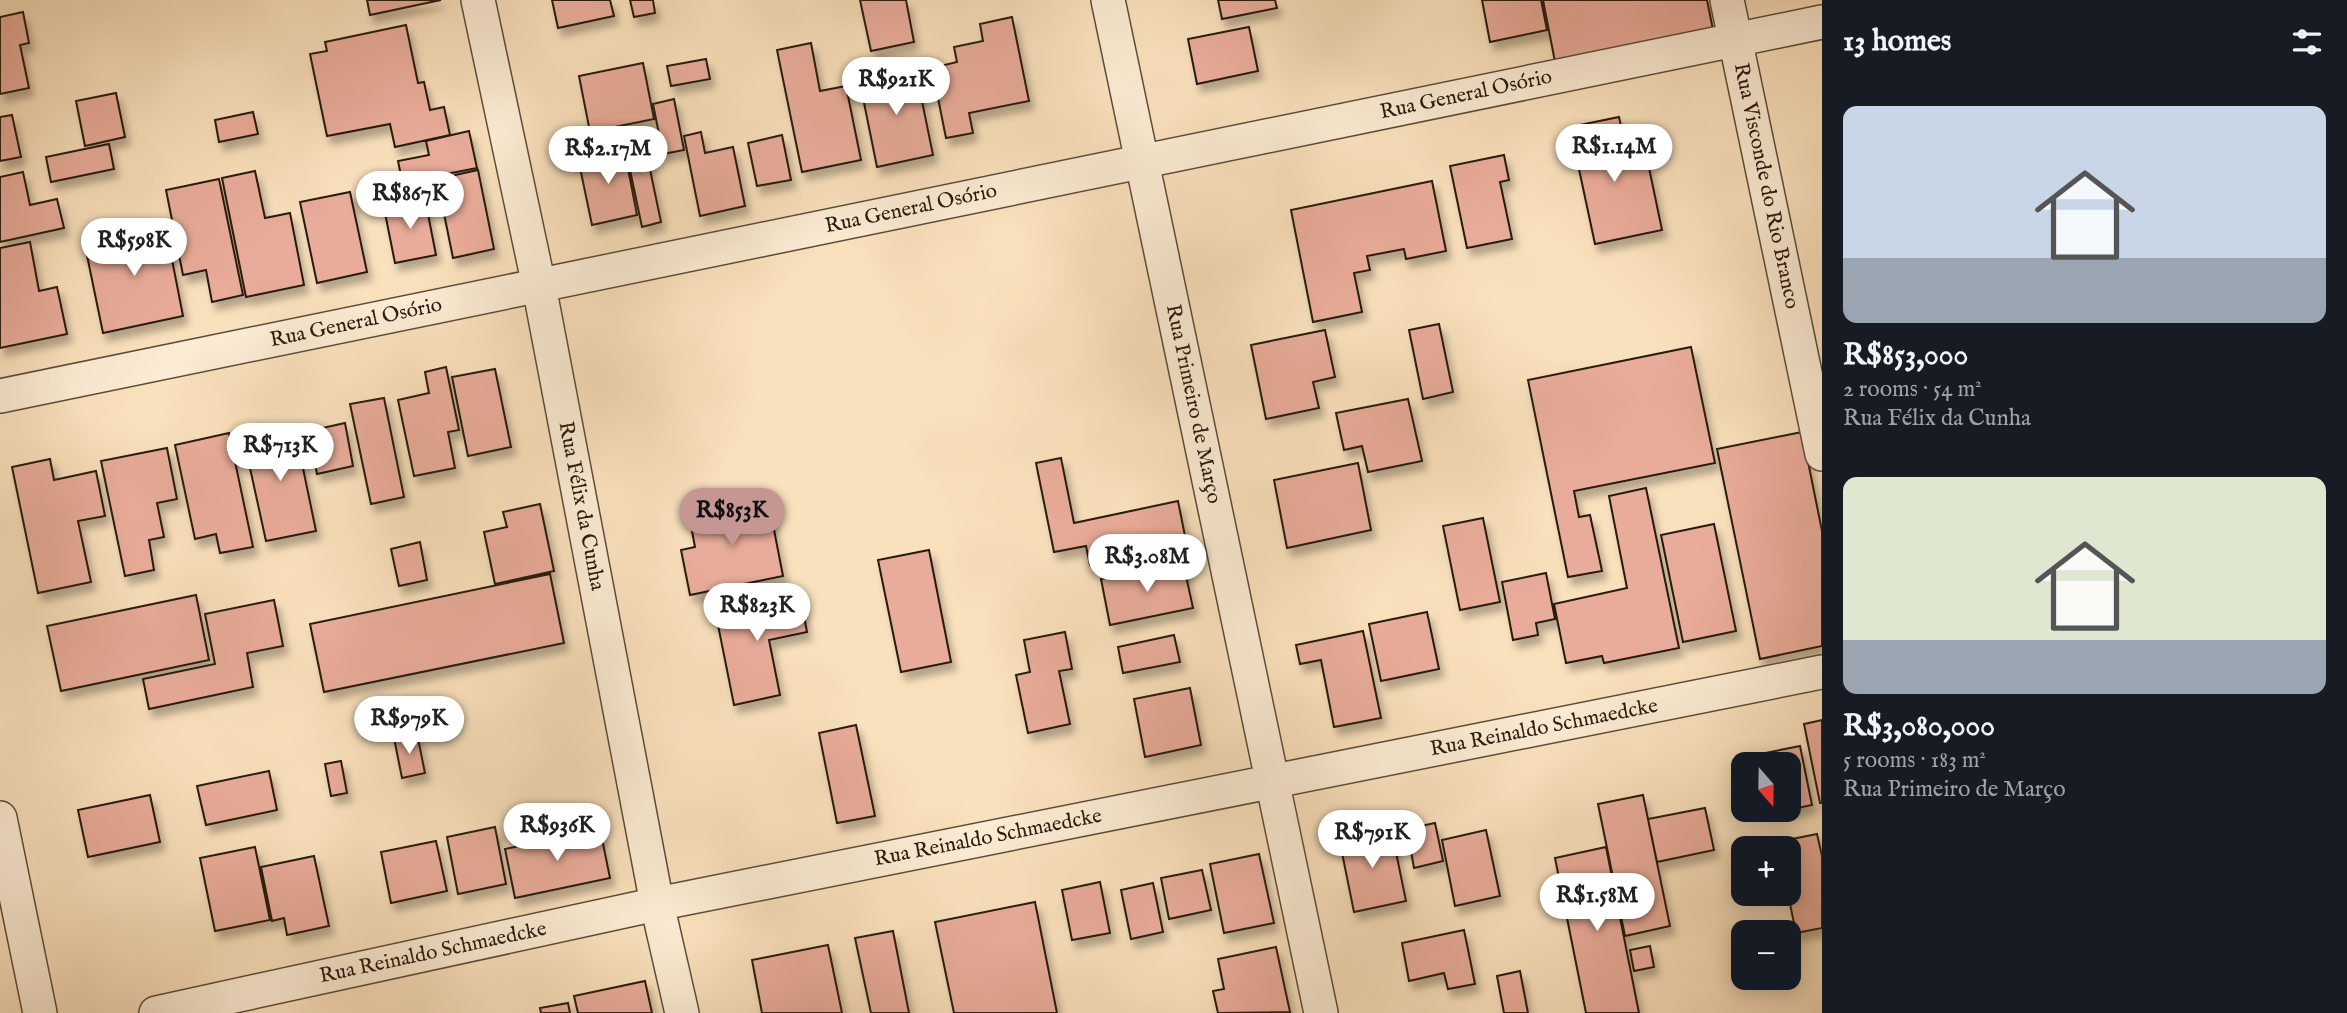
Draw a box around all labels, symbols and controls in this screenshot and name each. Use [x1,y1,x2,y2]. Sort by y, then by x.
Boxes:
text: 13 homes [1843,23,1951,61]
icon: filters [2288,23,2326,61]
pin: R$921K [839,58,953,117]
street label: Rua Visconde do Rio Branco [1727,61,1805,311]
street label: Rua General Osório [1377,64,1555,126]
text: R$921K [858,65,934,94]
pin: R$1.14M [1549,124,1679,184]
pin: R$2.17M [543,127,673,186]
text: R$1.14M [1571,132,1657,161]
text: R$2.17M [565,134,651,163]
icon: home [2022,152,2148,278]
pin: R$867K [353,172,467,231]
street label: Rua General Osório [822,178,1000,240]
text: R$867K [372,179,448,208]
pin: R$598K [77,218,191,278]
text: R$598K [97,226,171,255]
street label: Rua General Osório [267,292,445,354]
street label: Rua Primeiro de Março [1159,302,1227,506]
text: R$853,000 [1843,337,1968,375]
text: 2 rooms · 54 m² [1843,375,1982,404]
text: Rua Félix da Cunha [1843,404,2031,433]
street label: Rua Félix da Cunha [551,419,611,594]
pin: R$713K [223,424,337,483]
text: R$713K [243,431,317,460]
pin: R$853K [675,489,789,548]
text: R$853K [696,496,768,525]
icon: home [2022,523,2148,649]
pin: R$3.08M [1082,534,1212,594]
text: R$3.08M [1104,542,1190,571]
pin: R$823K [700,584,814,643]
text: R$823K [719,591,795,620]
street label: Rua Reinaldo Schmaedcke [1428,693,1661,763]
pin: R$979K [352,696,466,756]
text: R$979K [370,704,448,733]
text: R$3,080,000 [1843,708,1995,746]
text: 5 rooms · 183 m² [1843,746,1986,775]
north arrow [1731,752,1801,822]
map controls [1731,752,1801,990]
text: Rua Primeiro de Março [1843,775,2066,804]
street label: Rua Reinaldo Schmaedcke [872,803,1105,873]
pin: R$936K [500,804,614,863]
pin: R$791K [1315,810,1429,870]
text: R$936K [519,811,595,840]
text: R$791K [1334,818,1410,847]
button: + [1731,836,1801,906]
pin: R$1.58M [1532,874,1662,933]
text: R$1.58M [1556,881,1638,910]
street label: Rua Reinaldo Schmaedcke [317,916,549,990]
button: − [1731,920,1801,990]

